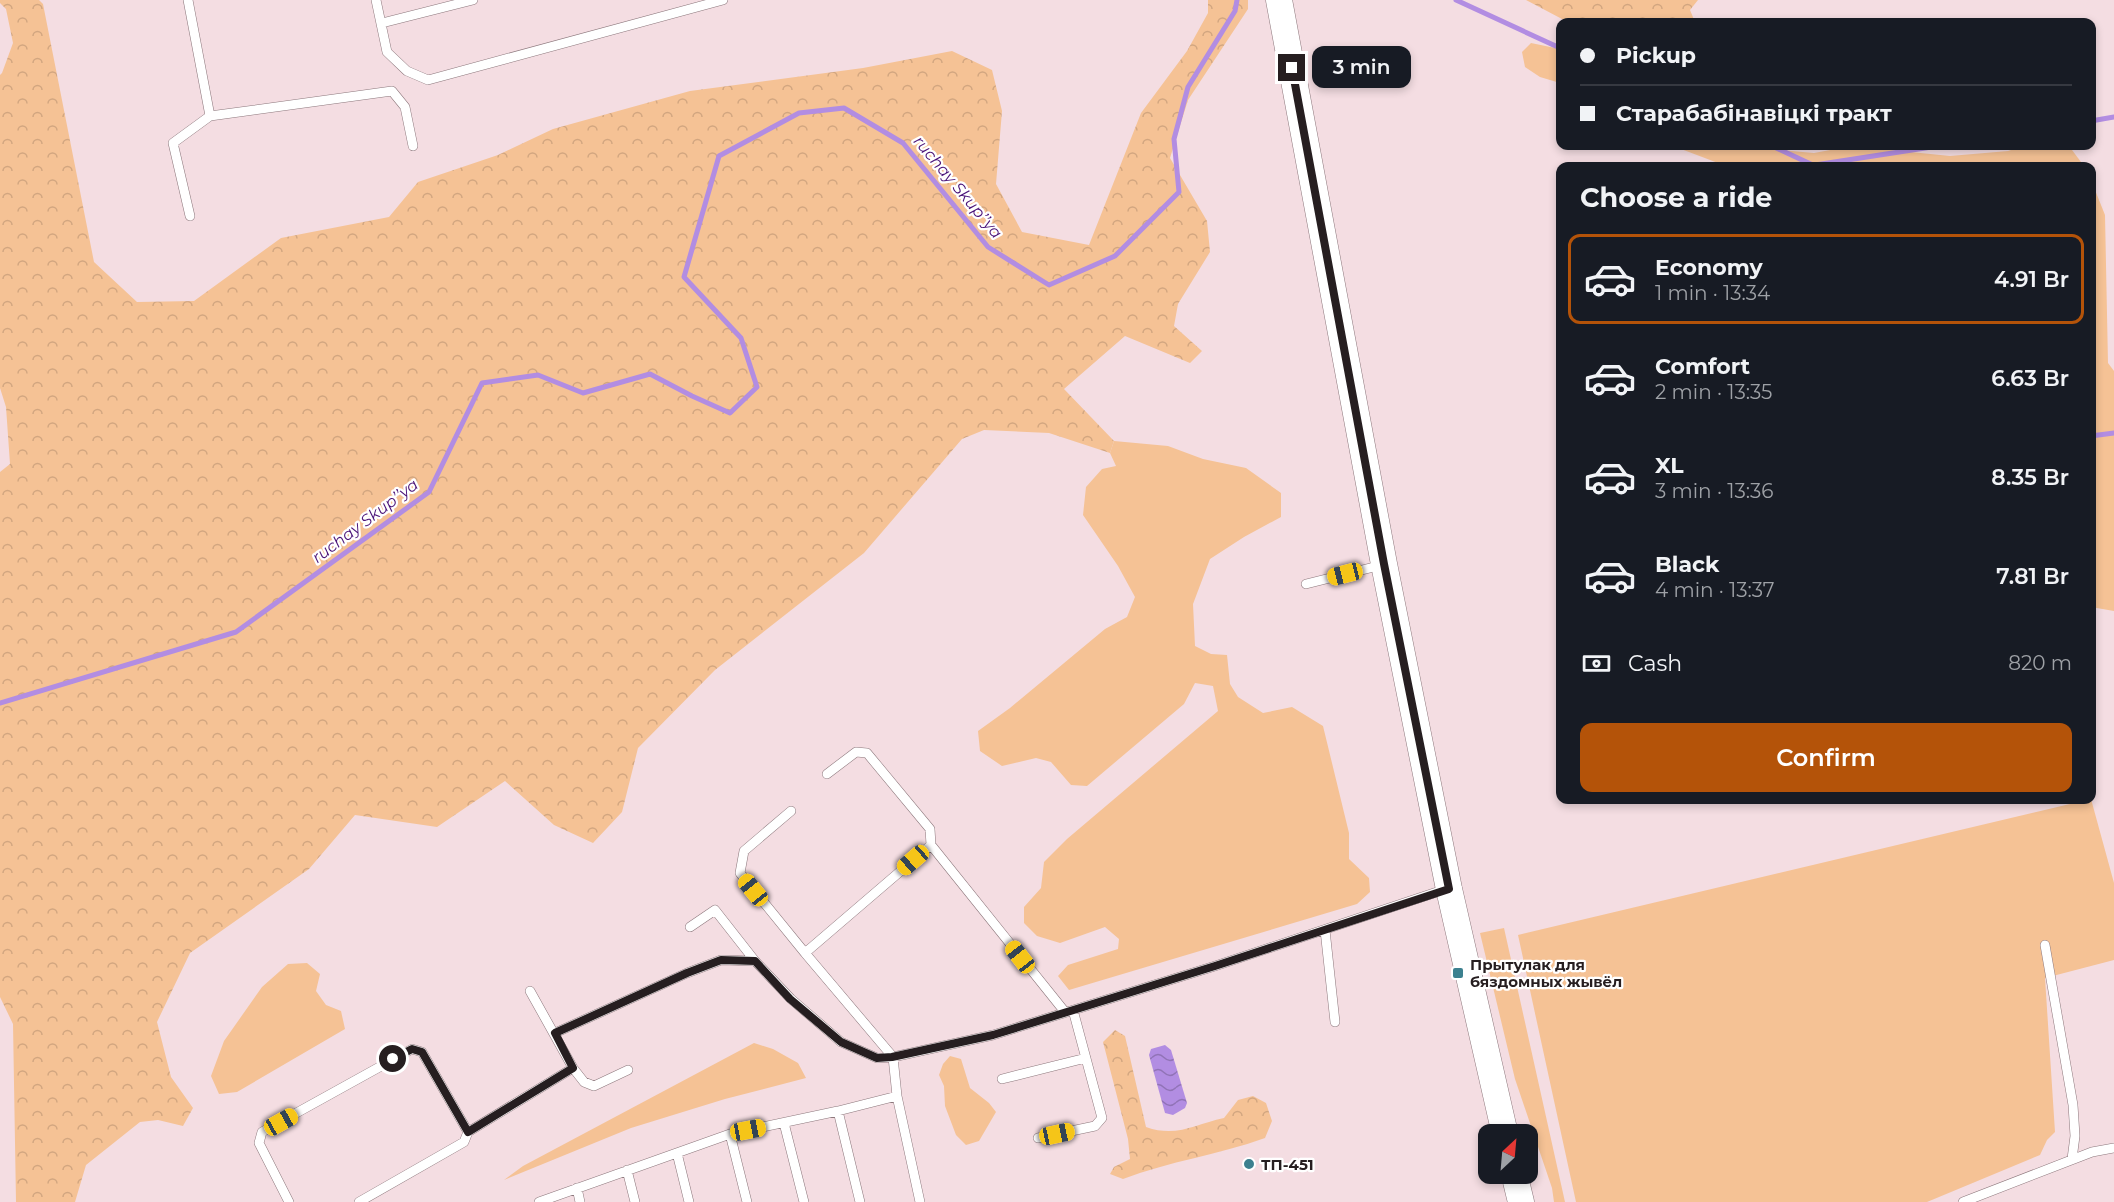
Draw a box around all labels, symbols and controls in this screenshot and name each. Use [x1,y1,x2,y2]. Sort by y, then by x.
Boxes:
text: Pickup [1616,42,1696,69]
callout: 3 min [1313,47,1412,89]
route end [1278,54,1305,81]
text: 3 min [1333,55,1390,79]
text: Старабабінавіцкі тракт [1616,100,1892,127]
water label: ruchay Skup’’ya [910,132,1006,242]
text: Choose a ride [1580,181,1772,214]
icon: car [1583,252,1637,306]
text: Economy [1655,254,1763,281]
text: 4.91 Br [1994,266,2069,293]
text: 1 min · 13:34 [1655,281,1770,305]
icon: car [1583,351,1637,405]
text: Comfort [1655,353,1750,380]
text: 6.63 Br [1991,365,2069,392]
text: 2 min · 13:35 [1655,380,1772,404]
icon: car [1583,450,1637,504]
text: XL [1655,452,1684,479]
text: 8.35 Br [1991,464,2069,491]
water label: ruchay Skup’’ya [308,475,422,567]
text: 3 min · 13:36 [1655,479,1773,503]
icon: car [1583,549,1637,603]
text: Black [1655,551,1719,578]
car [1325,561,1365,587]
text: 7.81 Br [1996,563,2069,590]
text: 4 min · 13:37 [1655,578,1775,602]
icon: cash [1580,647,1613,680]
text: Cash [1628,650,1682,677]
text: 820 m [2008,651,2072,675]
button: Confirm [1580,723,2072,792]
car [894,841,932,879]
car [735,870,771,910]
car [1002,937,1038,977]
place label: Прытулак для бяздомных жывёл [1470,955,1622,991]
marker: Прытулак для бяздомных жывёл [1451,966,1465,980]
route start [379,1045,406,1072]
car [261,1105,301,1139]
car [729,1118,767,1142]
car [1038,1121,1076,1147]
north arrow [1478,1124,1538,1184]
map controls [1478,1124,1538,1184]
place label: ТП-451 [1261,1155,1314,1174]
marker: ТП-451 [1242,1157,1256,1171]

